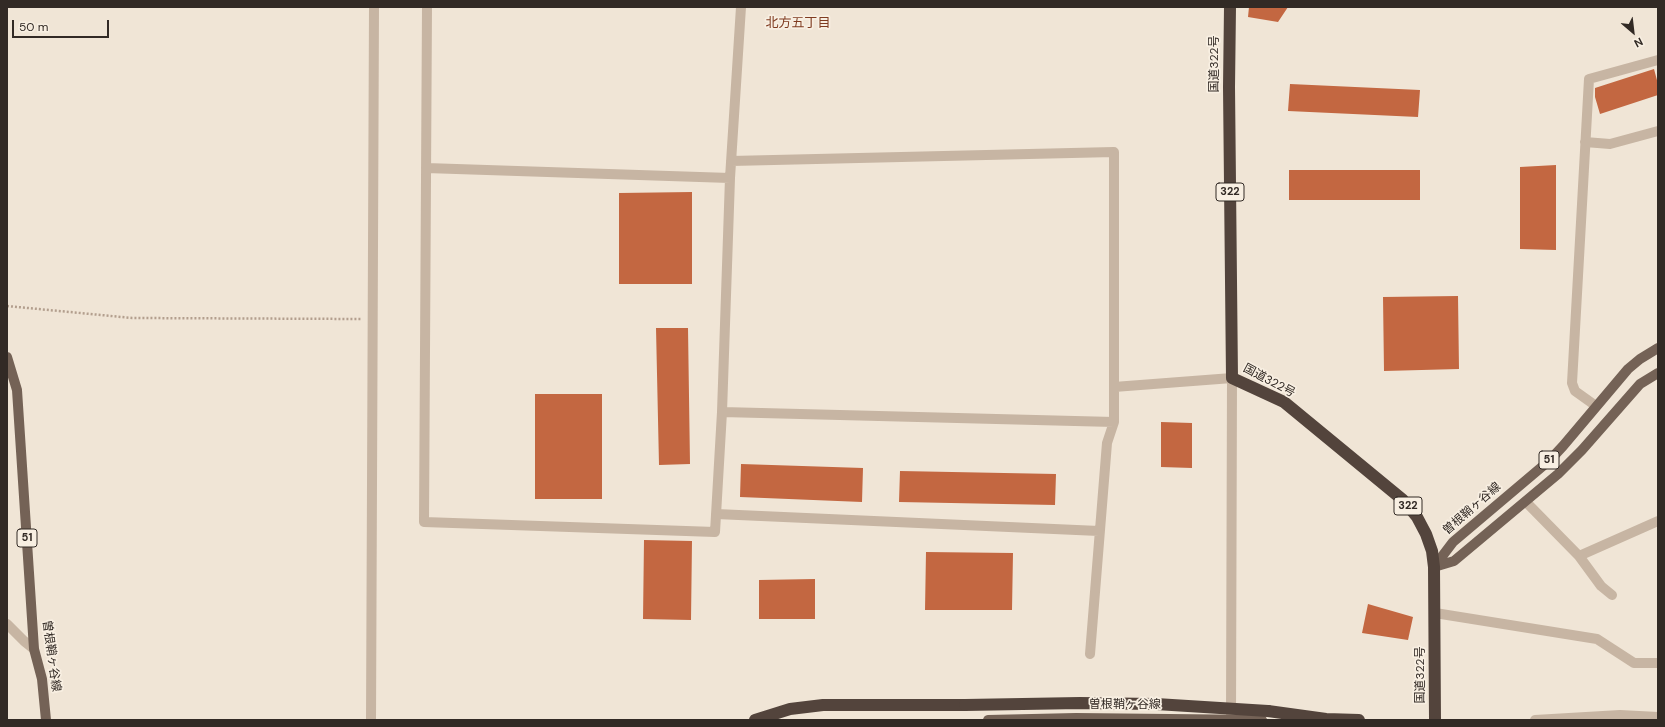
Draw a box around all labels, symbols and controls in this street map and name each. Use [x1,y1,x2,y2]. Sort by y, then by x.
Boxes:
scale bar [14,12,111,38]
north arrow [1613,12,1653,52]
district label: 北方五丁目 [766,16,830,32]
text: 50 m [19,19,48,35]
text: N [1632,35,1645,51]
street label: 国道322号 [1208,36,1222,92]
road number: 322 [1216,183,1244,201]
street label: 国道322号 [1240,361,1298,401]
road number: 51 [1539,451,1559,469]
street label: 曽根鞘ヶ谷線 [1440,480,1504,538]
road number: 322 [1394,497,1422,515]
road number: 51 [17,529,37,547]
street label: 曽根鞘ヶ谷線 [39,619,63,693]
street label: 国道322号 [1414,647,1428,703]
street label: 曽根鞘ヶ谷線 [1089,698,1161,712]

